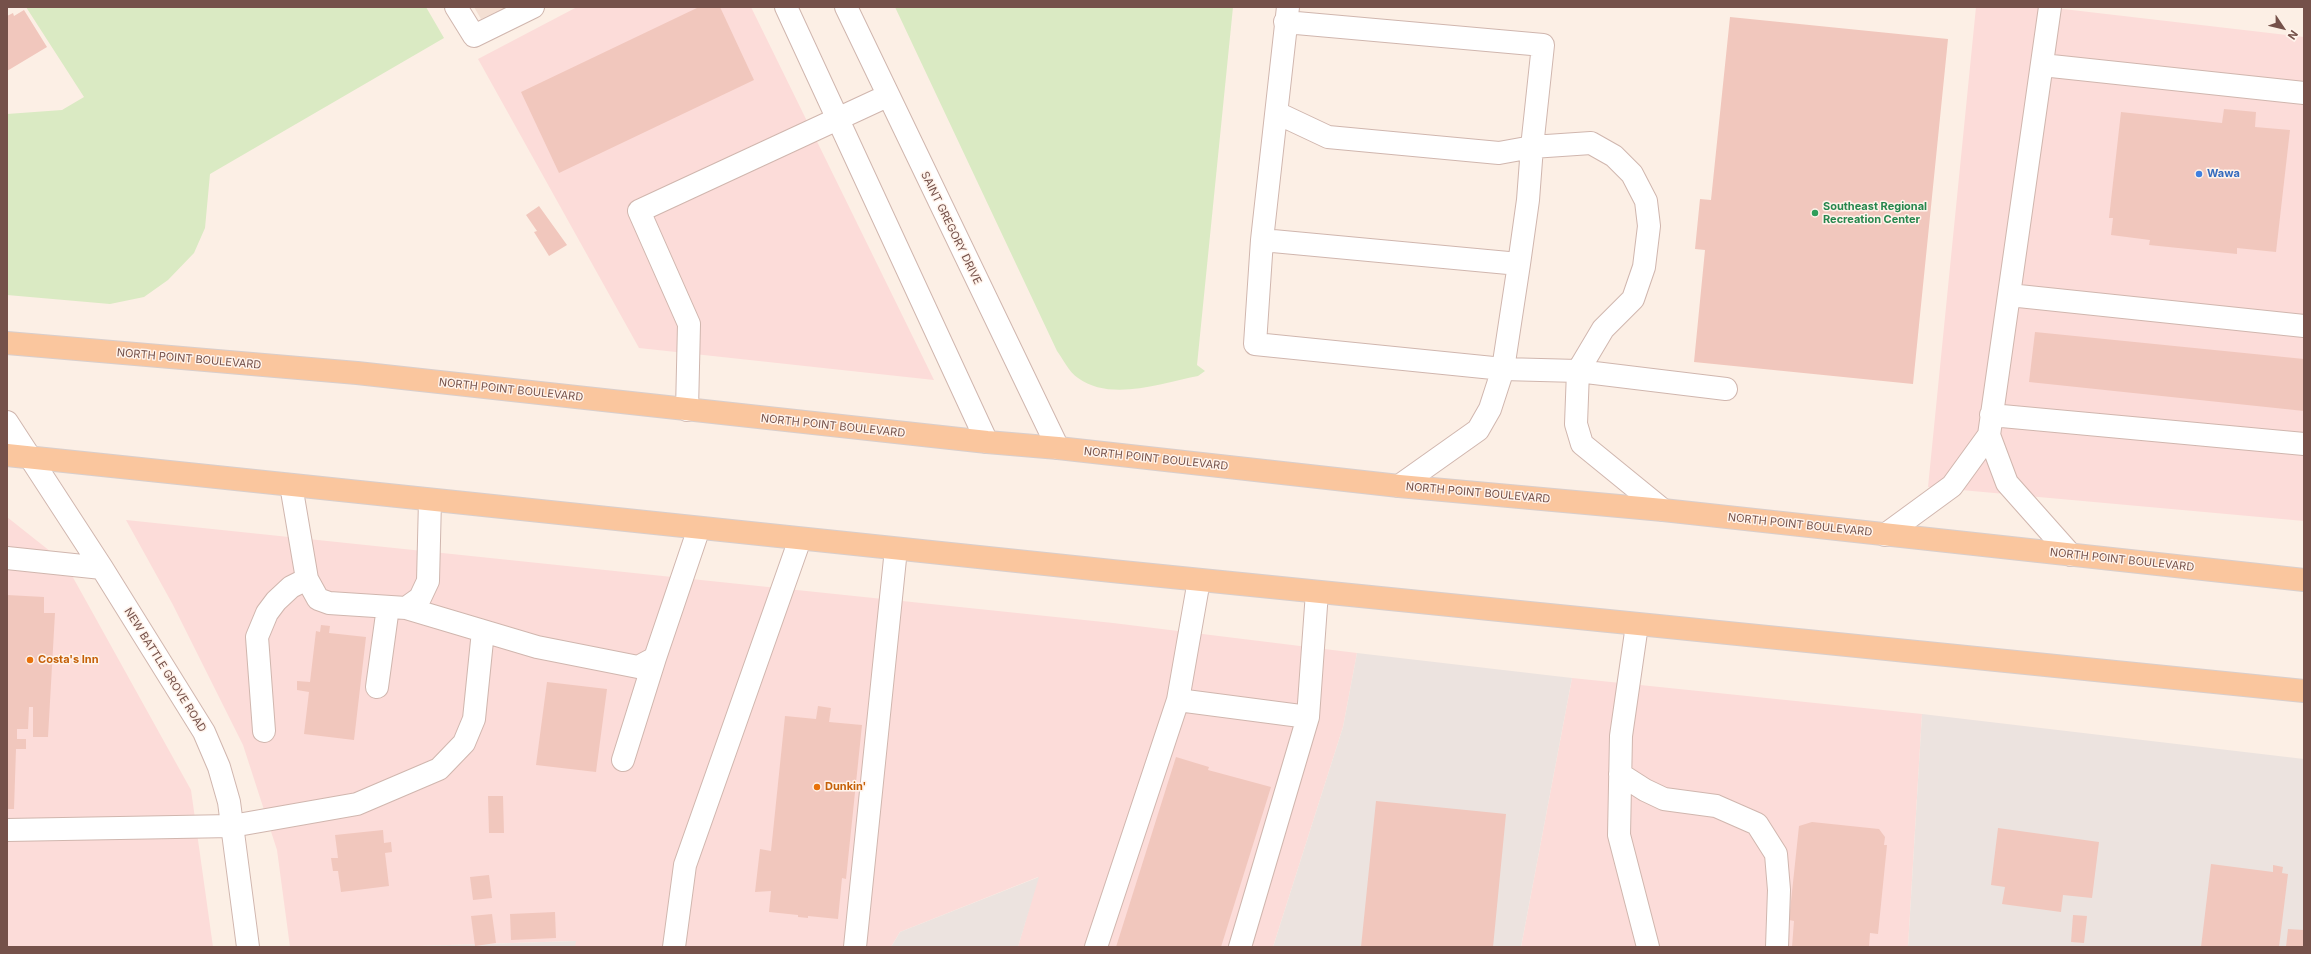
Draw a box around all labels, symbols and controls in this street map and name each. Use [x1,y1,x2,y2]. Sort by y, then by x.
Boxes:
north arrow [2263,8,2303,48]
text: N [2285,27,2301,42]
place label: Wawa [2207,167,2240,181]
street label: SAINT GREGORY DRIVE [918,169,984,287]
marker: Wawa [2194,169,2204,179]
place label: Southeast Regional Recreation Center [1823,200,1927,226]
marker: Southeast Regional Recreation Center [1810,208,1820,218]
street label: NORTH POINT BOULEVARD [116,346,262,372]
street label: NORTH POINT BOULEVARD [438,376,584,404]
street label: NORTH POINT BOULEVARD [760,412,906,440]
street label: NORTH POINT BOULEVARD [1083,445,1229,473]
street label: NORTH POINT BOULEVARD [1405,480,1551,506]
street label: NORTH POINT BOULEVARD [1727,511,1873,539]
street label: NORTH POINT BOULEVARD [2049,546,2195,574]
street label: NEW BATTLE GROVE ROAD [121,605,209,735]
place label: Costa's Inn [38,653,98,667]
marker: Costa's Inn [25,655,35,665]
place label: Dunkin' [825,780,866,794]
marker: Dunkin' [812,782,822,792]

